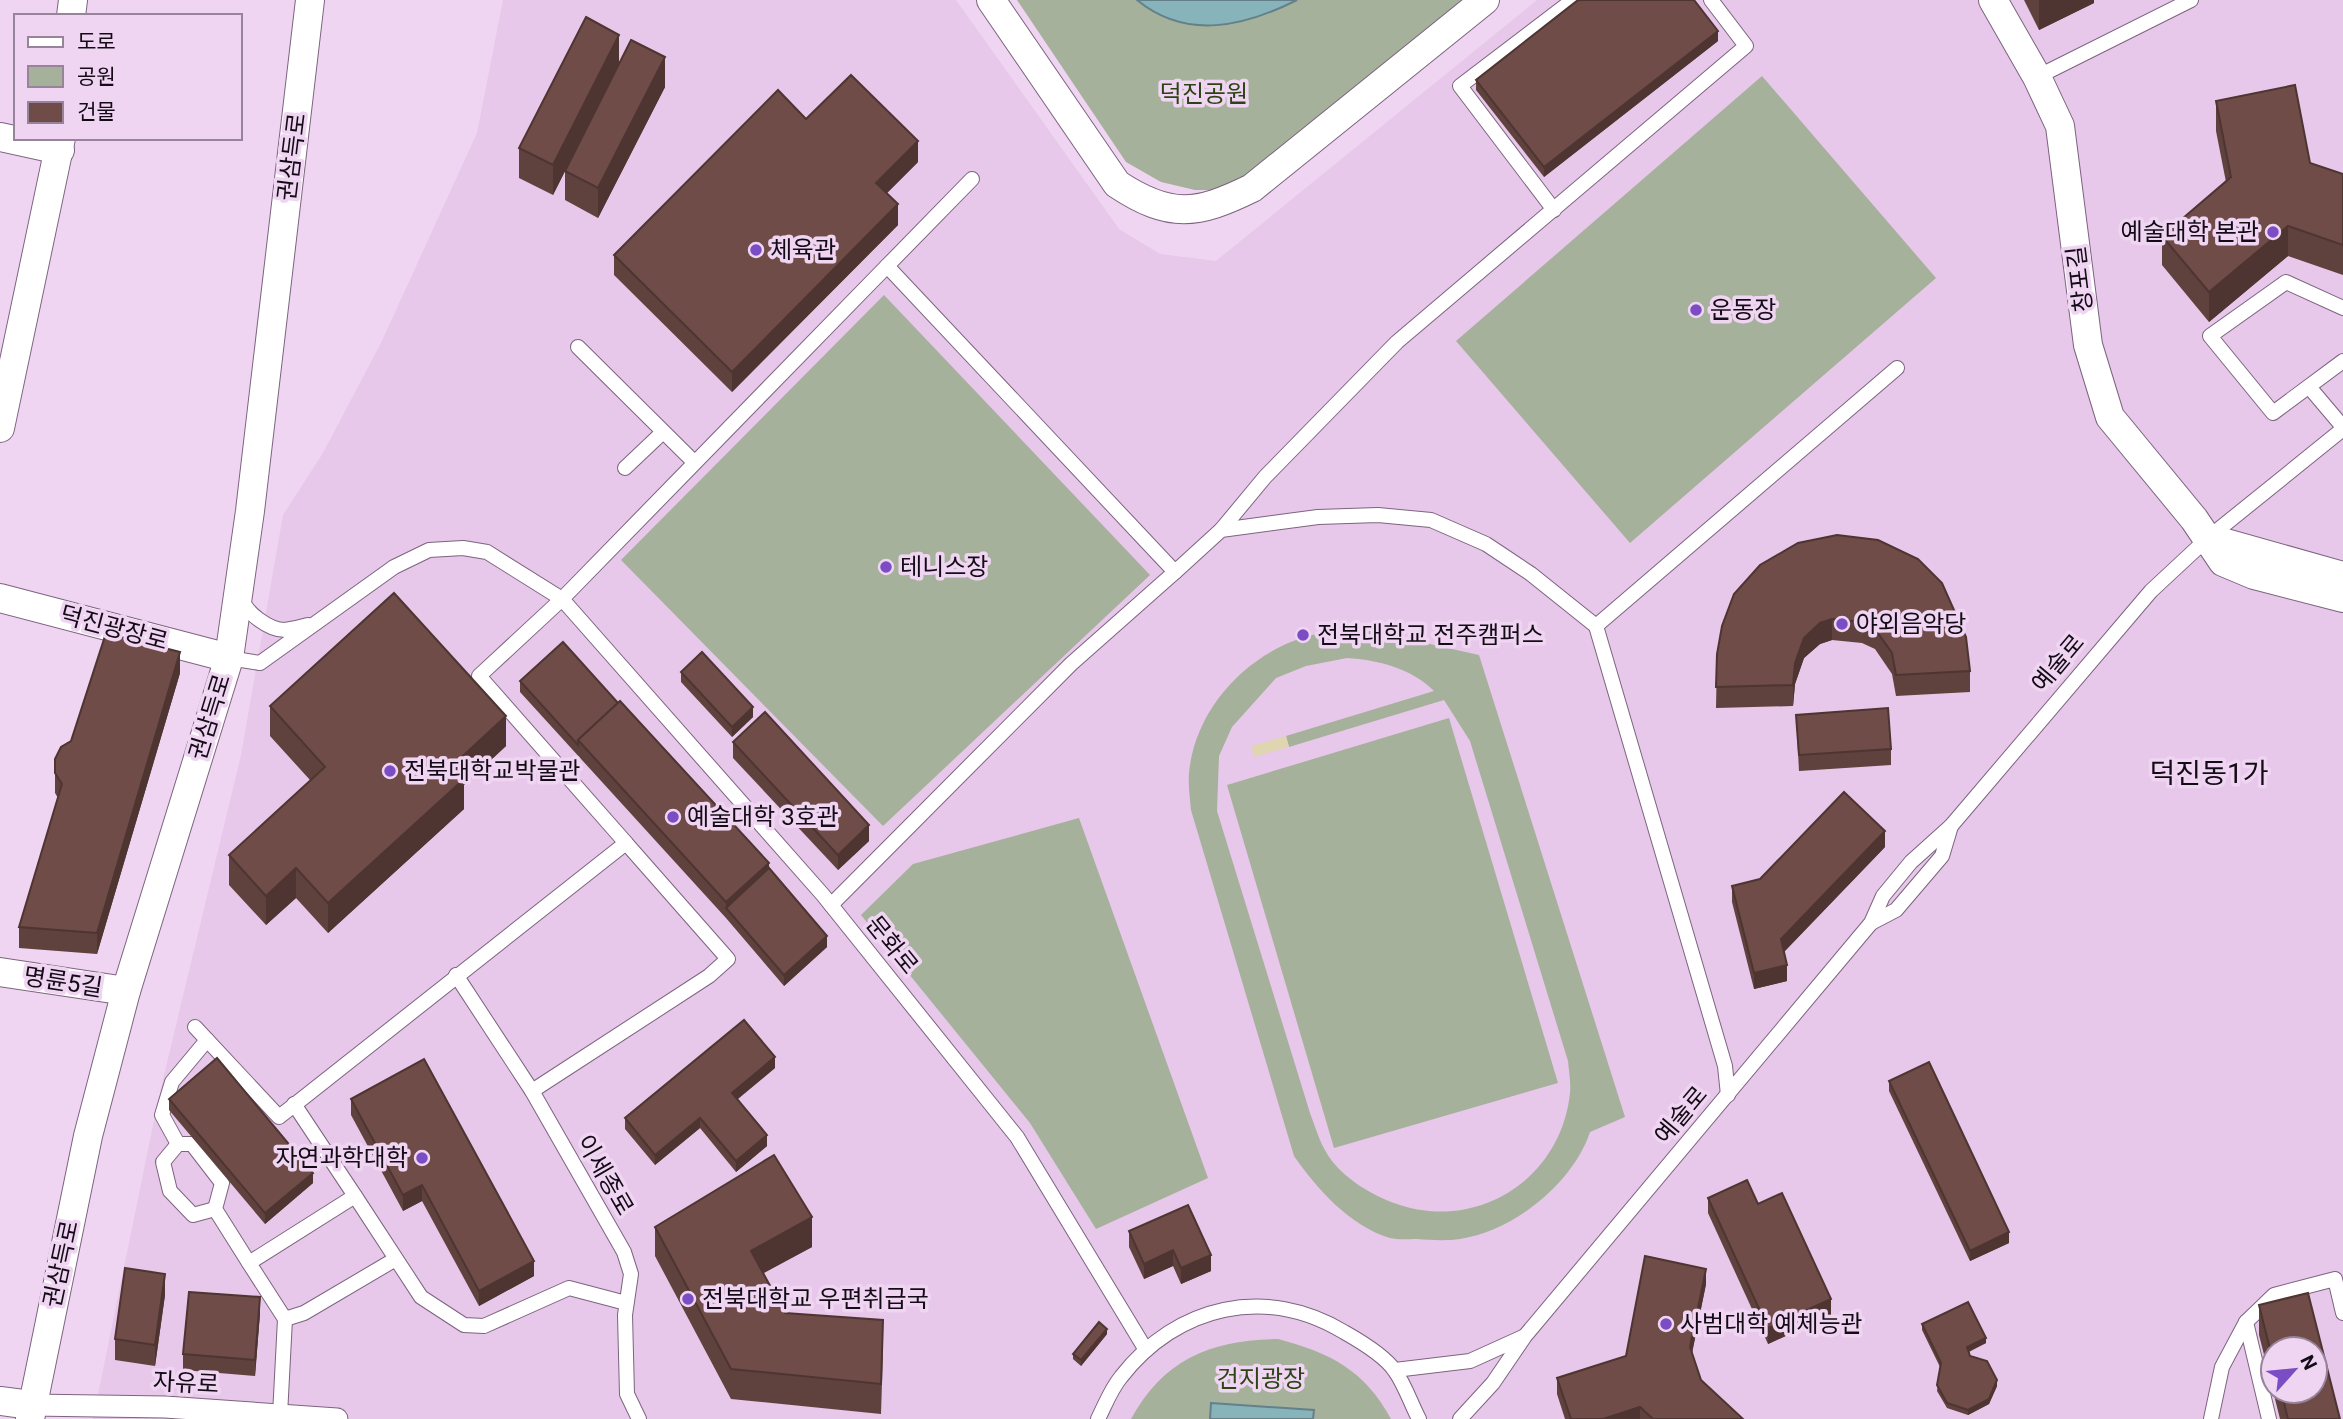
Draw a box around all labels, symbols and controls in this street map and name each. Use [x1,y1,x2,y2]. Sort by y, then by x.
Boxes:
legend [14,14,242,140]
text: 도로 [77,30,116,54]
text: 공원 [77,65,116,89]
park label: 덕진공원 [1160,80,1248,108]
text: 건물 [77,100,116,124]
street label: 권삼득로 [273,111,311,203]
place label: 예술대학 본관 [2121,218,2259,246]
marker: 예술대학 본관 [2265,224,2281,240]
place label: 체육관 [770,236,836,264]
marker: 체육관 [748,242,764,258]
street label: 창포길 [2062,244,2098,314]
place label: 운동장 [1710,296,1776,324]
marker: 운동장 [1688,302,1704,318]
place label: 테니스장 [900,553,988,581]
marker: 테니스장 [878,559,894,575]
street label: 덕진광장로 [57,600,171,656]
place label: 야외음악당 [1856,610,1966,638]
marker: 야외음악당 [1834,616,1850,632]
place label: 전북대학교 전주캠퍼스 [1317,621,1544,649]
marker: 전북대학교 전주캠퍼스 [1295,627,1311,643]
street label: 예술로 [2026,629,2090,697]
street label: 권삼득로 [184,671,236,763]
place label: 전북대학교박물관 [404,757,581,785]
district label: 덕진동1가 [2150,757,2268,790]
marker: 전북대학교박물관 [382,763,398,779]
place label: 예술대학 3호관 [687,803,839,831]
marker: 예술대학 3호관 [665,809,681,825]
street label: 문화로 [860,910,924,980]
street label: 명륜5길 [21,962,105,1002]
street label: 예술로 [1649,1081,1713,1149]
street label: 이세종로 [571,1130,639,1220]
place label: 자연과학대학 [276,1144,408,1172]
marker: 자연과학대학 [414,1150,430,1166]
street label: 권삼득로 [38,1218,84,1310]
place label: 전북대학교 우편취급국 [702,1285,929,1313]
marker: 전북대학교 우편취급국 [680,1291,696,1307]
place label: 사범대학 예체능관 [1680,1310,1863,1338]
marker: 사범대학 예체능관 [1658,1316,1674,1332]
north arrow [2259,1335,2329,1405]
text: N [2295,1351,2322,1374]
park label: 건지광장 [1217,1365,1305,1393]
street label: 자유로 [152,1367,220,1399]

